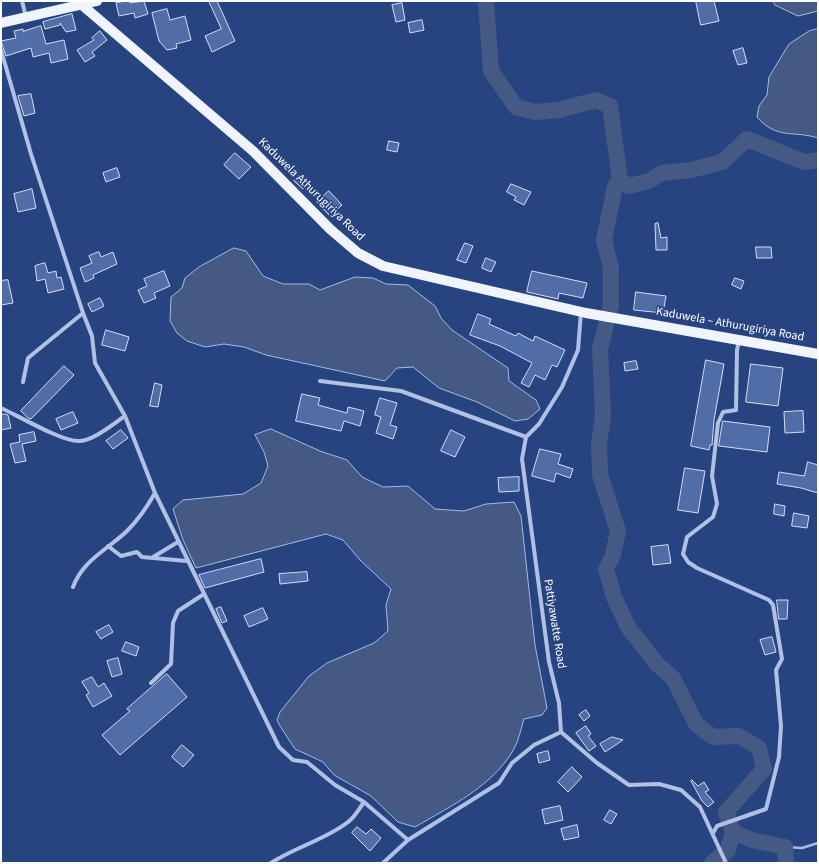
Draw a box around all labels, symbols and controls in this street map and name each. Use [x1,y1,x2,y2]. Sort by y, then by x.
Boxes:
street label: Kaduwela Athurugiriya Road [255,135,367,245]
street label: Kaduwela – Athurugiriya Road [655,305,805,345]
street label: Pattiyawatte Road [540,578,568,670]

